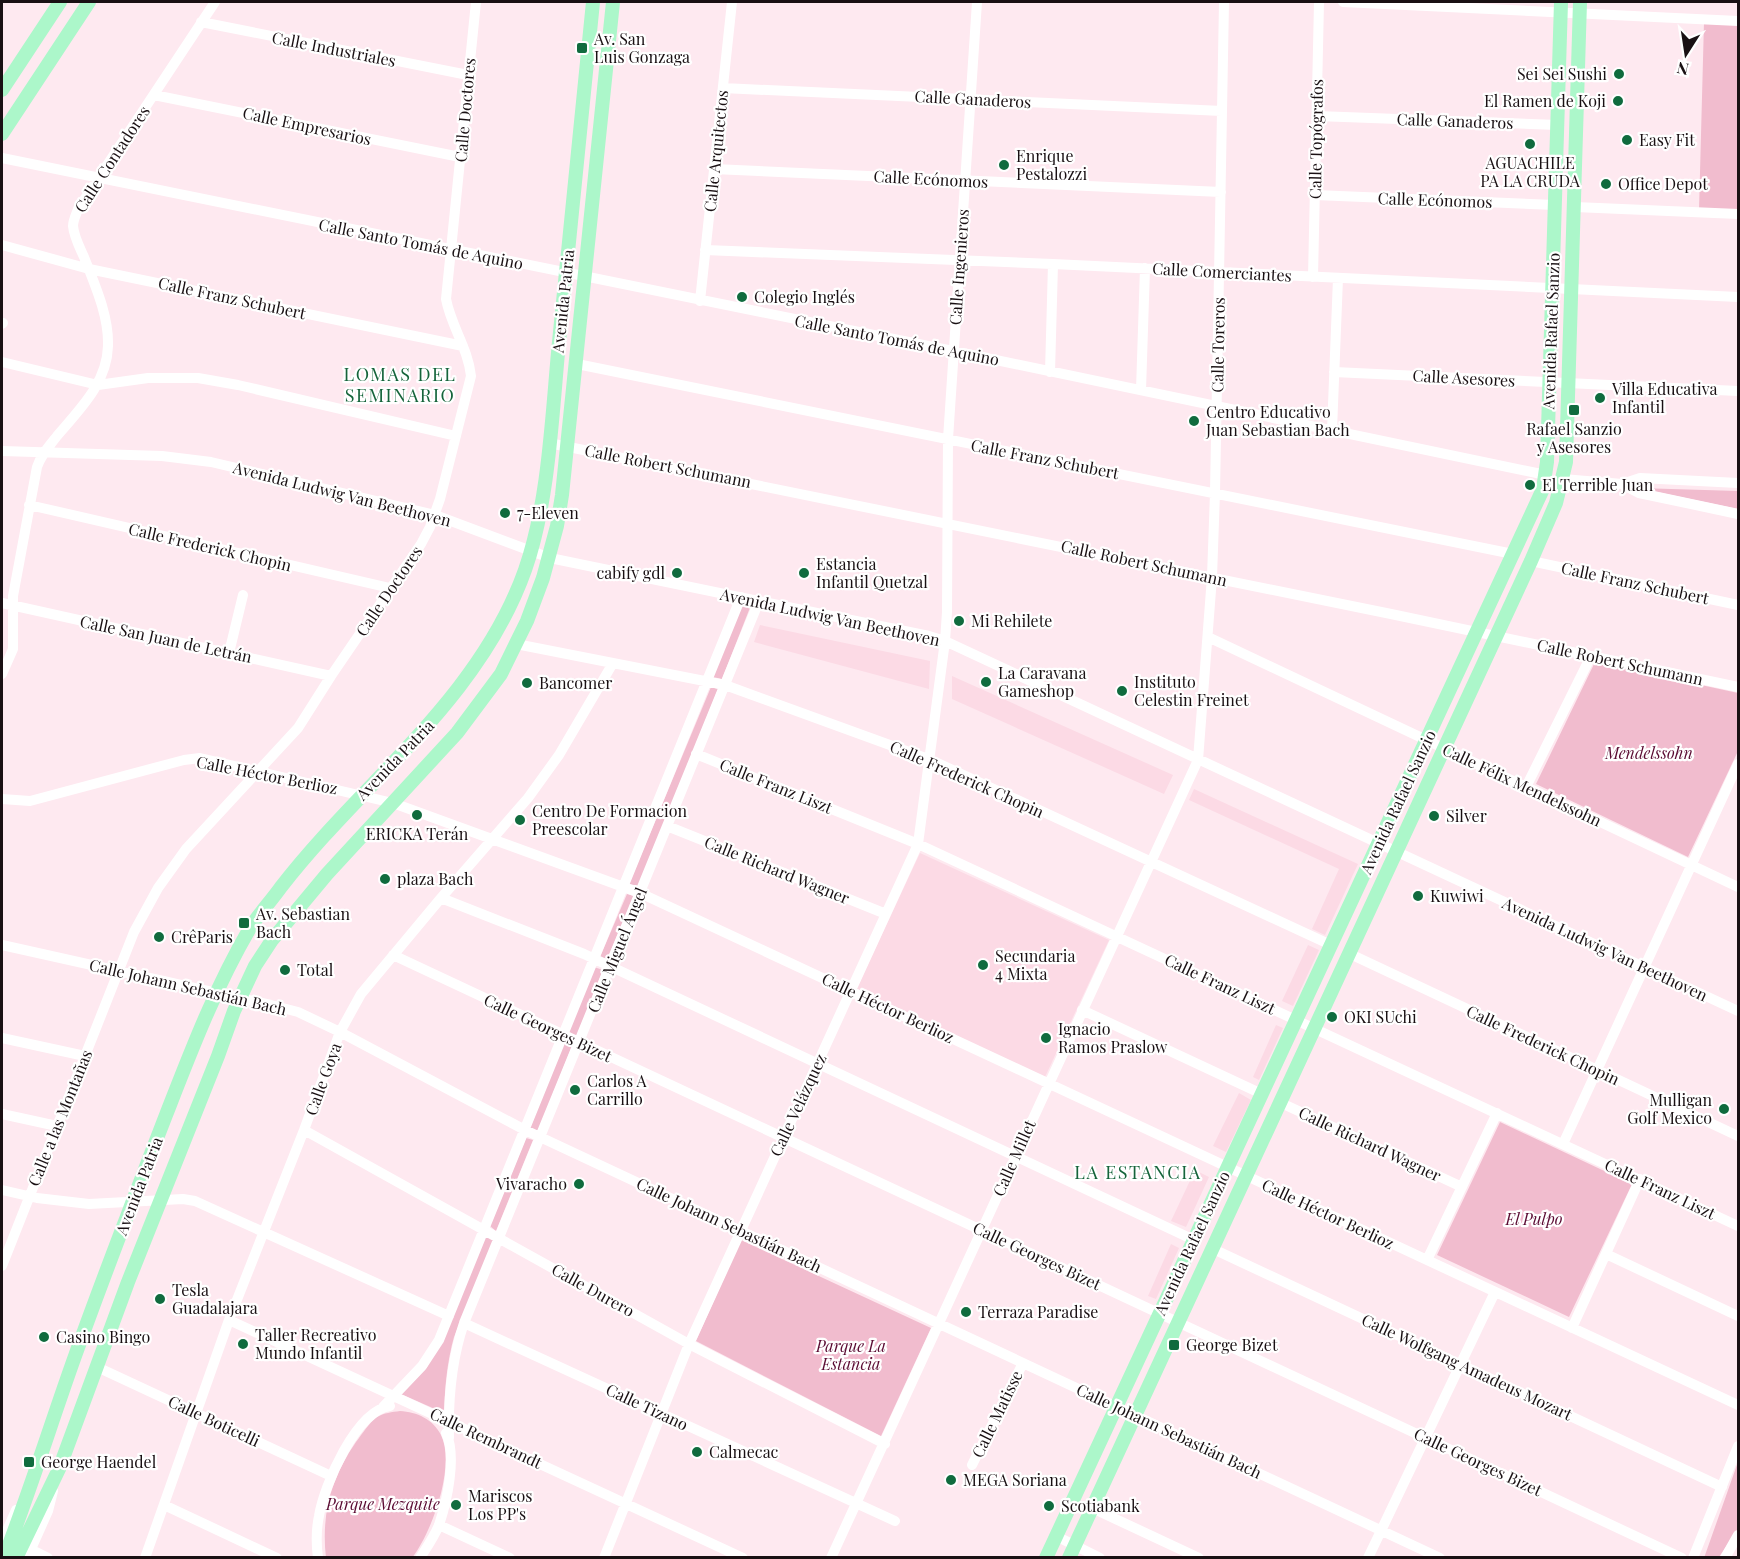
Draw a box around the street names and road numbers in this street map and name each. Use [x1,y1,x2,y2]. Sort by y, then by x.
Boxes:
street label: Calle Industriales [270,26,398,71]
street label: Calle Doctores [449,57,480,163]
street label: Calle Topógrafos [1304,79,1327,199]
street label: Calle Ganaderos [914,85,1032,112]
street label: Calle Arquitectos [699,89,732,213]
street label: Calle Contadores [69,101,154,216]
street label: Calle Empresarios [241,102,373,149]
street label: Calle Ganaderos [1396,108,1514,133]
street label: Calle Ecónomos [873,165,989,192]
street label: Calle Ecónomos [1377,187,1493,212]
street label: Calle Ingenieros [944,208,973,326]
street label: Calle Santo Tomás de Aquino [317,213,525,274]
street label: Avenida Patria [547,248,578,355]
street label: Avenida Rafael Sanzio [1537,252,1564,411]
street label: Calle Comerciantes [1152,257,1292,286]
street label: Calle Franz Schubert [156,272,308,323]
street label: Calle Toreros [1206,297,1229,393]
street label: Calle Santo Tomás de Aquino [793,309,1001,370]
street label: Calle Asesores [1412,364,1516,391]
street label: Calle Franz Schubert [969,434,1121,483]
street label: Calle Robert Schumann [583,439,754,492]
street label: Avenida Ludwig Van Beethoven [230,456,454,531]
street label: Calle Frederick Chopin [127,518,294,576]
street label: Calle Robert Schumann [1059,535,1229,590]
street label: Calle Doctores [351,541,427,640]
street label: Calle Franz Schubert [1559,557,1711,608]
street label: Avenida Ludwig Van Beethoven [717,583,942,650]
street label: Calle San Juan de Letrán [78,610,254,667]
street label: Calle Robert Schumann [1535,634,1705,689]
street label: Avenida Patria [350,715,438,805]
street label: Avenida Rafael Sanzio [1355,726,1440,878]
street label: Calle Frederick Chopin [887,735,1048,822]
street label: Calle Félix Mendelssohn [1439,738,1606,831]
street label: Calle Héctor Berlioz [195,751,340,799]
street label: Calle Franz Liszt [717,753,836,818]
street label: Calle Richard Wagner [702,831,853,908]
street label: Calle Miguel Ángel [582,884,651,1015]
street label: Avenida Ludwig Van Beethoven [1498,891,1712,1006]
street label: Calle Franz Liszt [1161,949,1279,1019]
street label: Calle Johann Sebastián Bach [87,954,289,1020]
street label: Calle Héctor Berlioz [819,968,958,1048]
street label: Calle Georges Bizet [481,989,616,1067]
street label: Calle Frederick Chopin [1463,1000,1623,1089]
street label: Calle Goya [300,1040,345,1118]
street label: Calle a las Montañas [23,1047,96,1189]
street label: Calle Velázquez [765,1050,831,1159]
street label: Calle Richard Wagner [1296,1101,1445,1186]
street label: Calle Millet [987,1116,1040,1199]
street label: Avenida Patria [110,1134,167,1239]
street label: Calle Franz Liszt [1601,1154,1719,1224]
street label: Avenida Rafael Sanzio [1149,1167,1234,1319]
street label: Calle Johann Sebastián Bach [633,1172,826,1277]
street label: Calle Héctor Berlioz [1259,1174,1398,1254]
street label: Calle Georges Bizet [970,1217,1105,1295]
street label: Calle Durero [548,1258,638,1321]
street label: Calle Wolfgang Amadeus Mozart [1359,1308,1576,1425]
street label: Calle Matisse [966,1367,1027,1461]
street label: Calle Tizano [603,1378,692,1435]
street label: Calle Johann Sebastián Bach [1073,1378,1266,1483]
street label: Calle Boticelli [165,1390,264,1451]
street label: Calle Rembrandt [427,1402,546,1473]
street label: Calle Georges Bizet [1411,1423,1546,1501]

